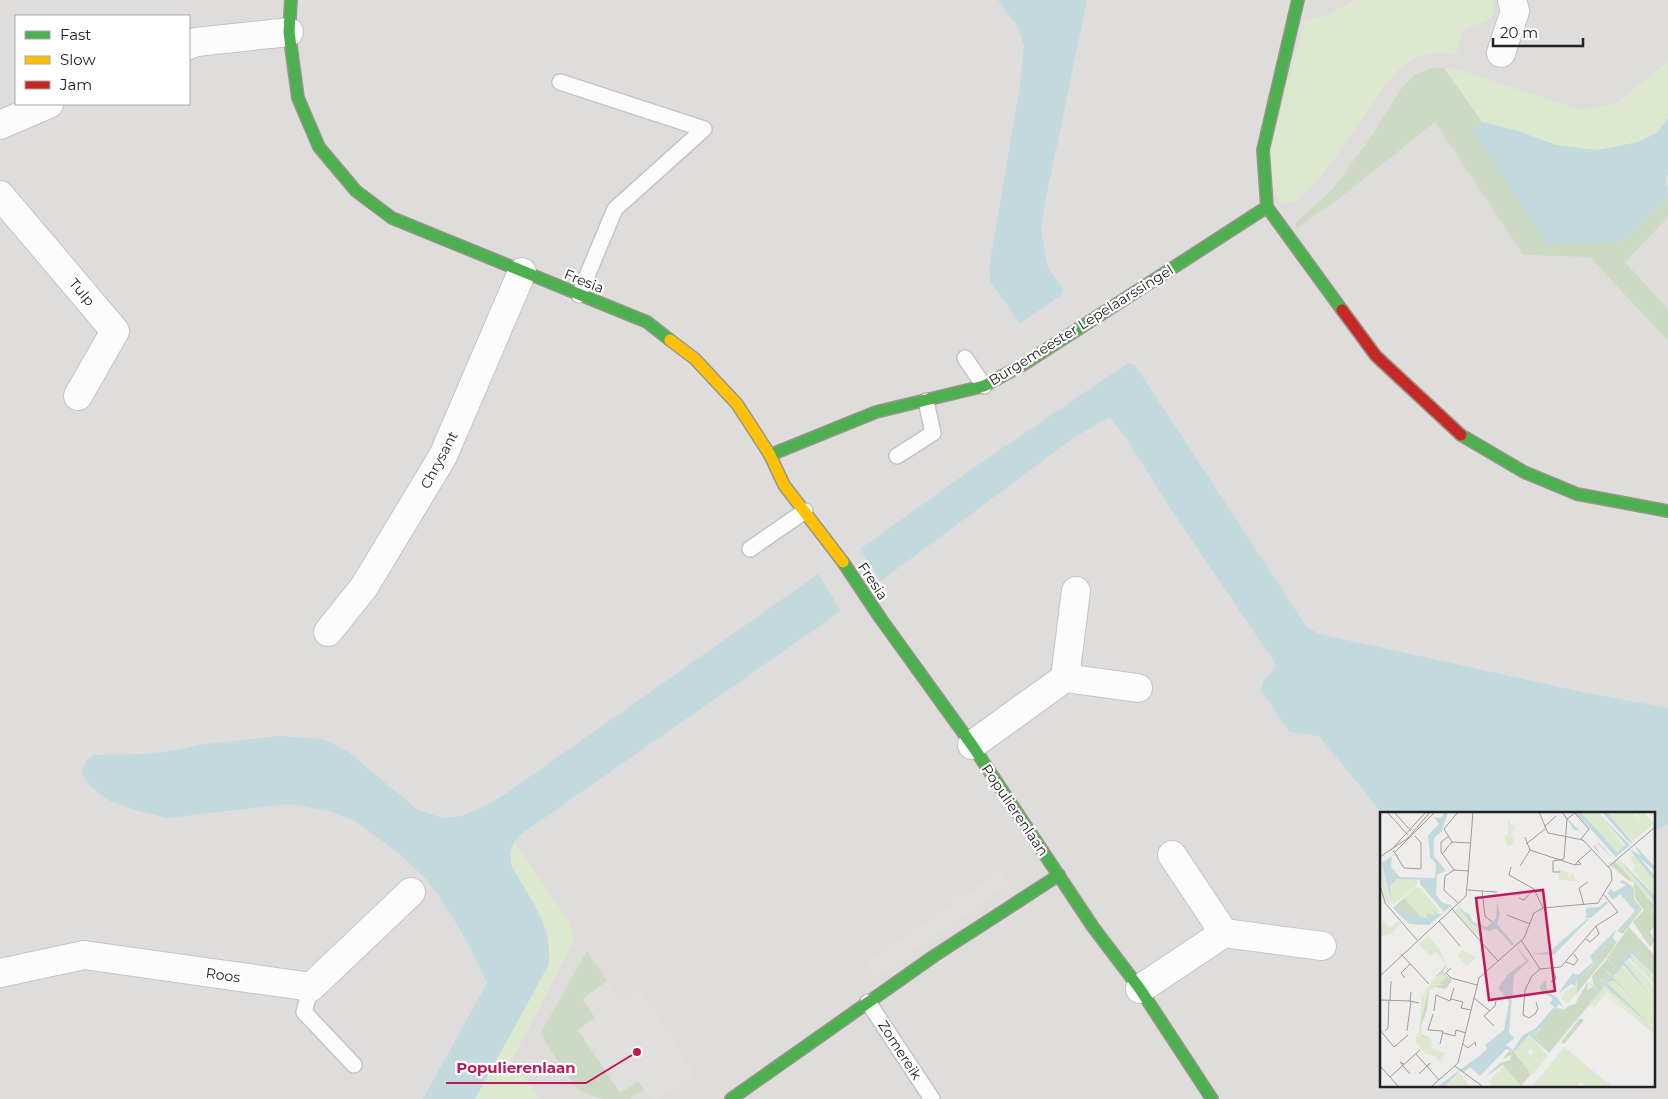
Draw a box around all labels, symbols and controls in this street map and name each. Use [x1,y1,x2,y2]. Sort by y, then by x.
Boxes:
legend [15,15,190,105]
scale bar [1493,15,1583,47]
text: 20 m [1500,23,1538,42]
text: Fast [60,25,91,44]
text: Slow [60,50,96,69]
text: Jam [59,75,92,94]
street label: Burgemeester Lepelaarssingel [985,261,1177,389]
street label: Fresia [561,265,607,297]
street label: Tulp [65,275,99,309]
street label: Chrysant [416,428,462,492]
street label: Fresia [854,559,892,603]
street label: Populierenlaan [978,761,1052,859]
inset map [1380,812,1656,1086]
street label: Roos [205,964,242,986]
street label: Zomereik [874,1017,926,1084]
callout: Populierenlaan [446,1053,586,1083]
text: Populierenlaan [456,1058,576,1077]

